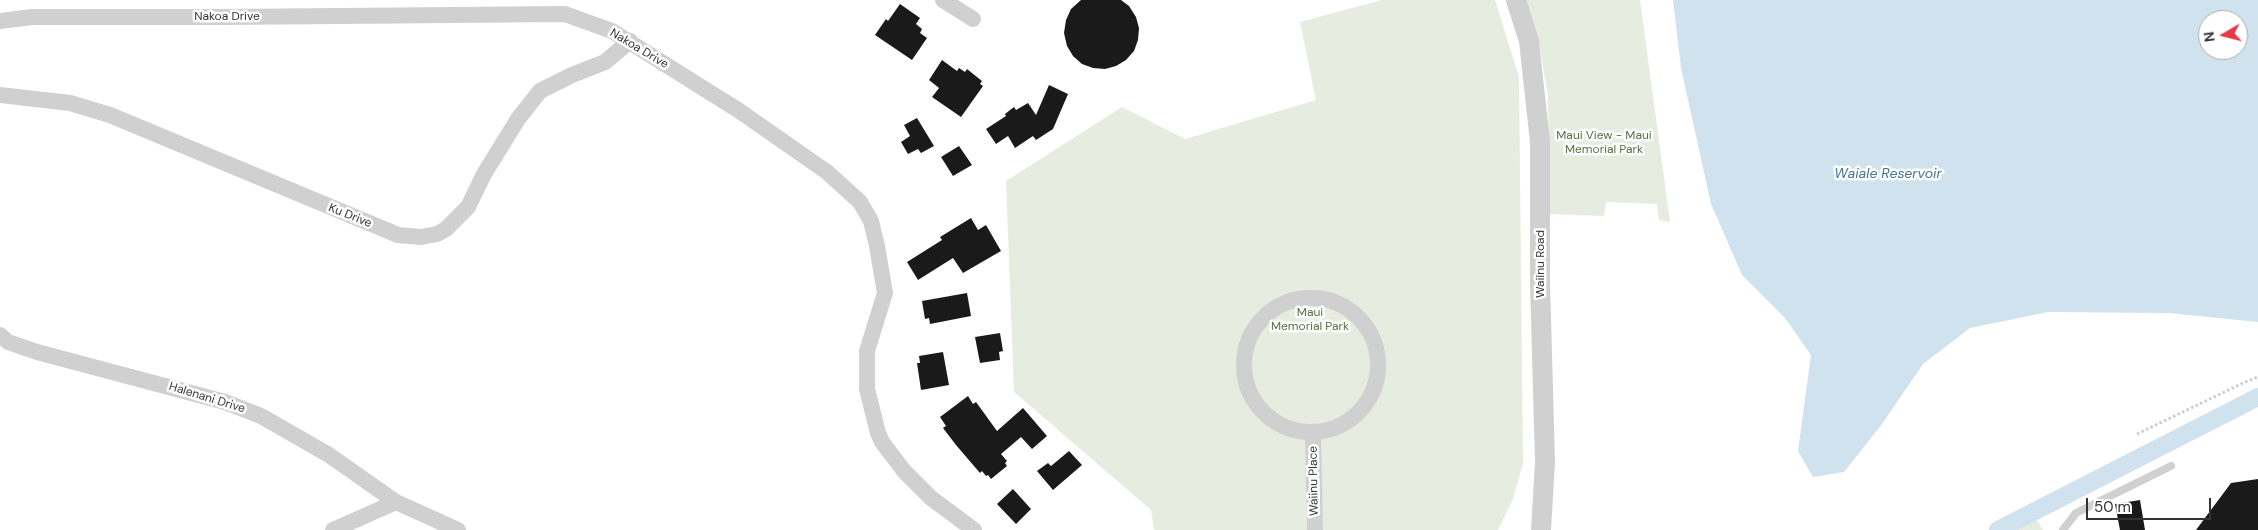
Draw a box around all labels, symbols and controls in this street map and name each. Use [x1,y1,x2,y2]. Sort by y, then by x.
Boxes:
street label: Nakoa Drive [194,10,260,24]
north arrow [2198,10,2248,60]
street label: Nakoa Drive [607,26,671,72]
text: N [2200,31,2219,43]
park label: Maui View - Maui Memorial Park [1556,129,1652,157]
water label: Waiale Reservoir [1834,166,1942,182]
street label: Ku Drive [326,201,374,231]
street label: Waiinu Road [1534,230,1548,298]
park label: Maui Memorial Park [1271,306,1349,334]
street label: Halenani Drive [167,380,247,416]
street label: Waiinu Place [1306,446,1322,516]
scale bar [2088,488,2213,520]
text: 50 m [2094,497,2131,517]

